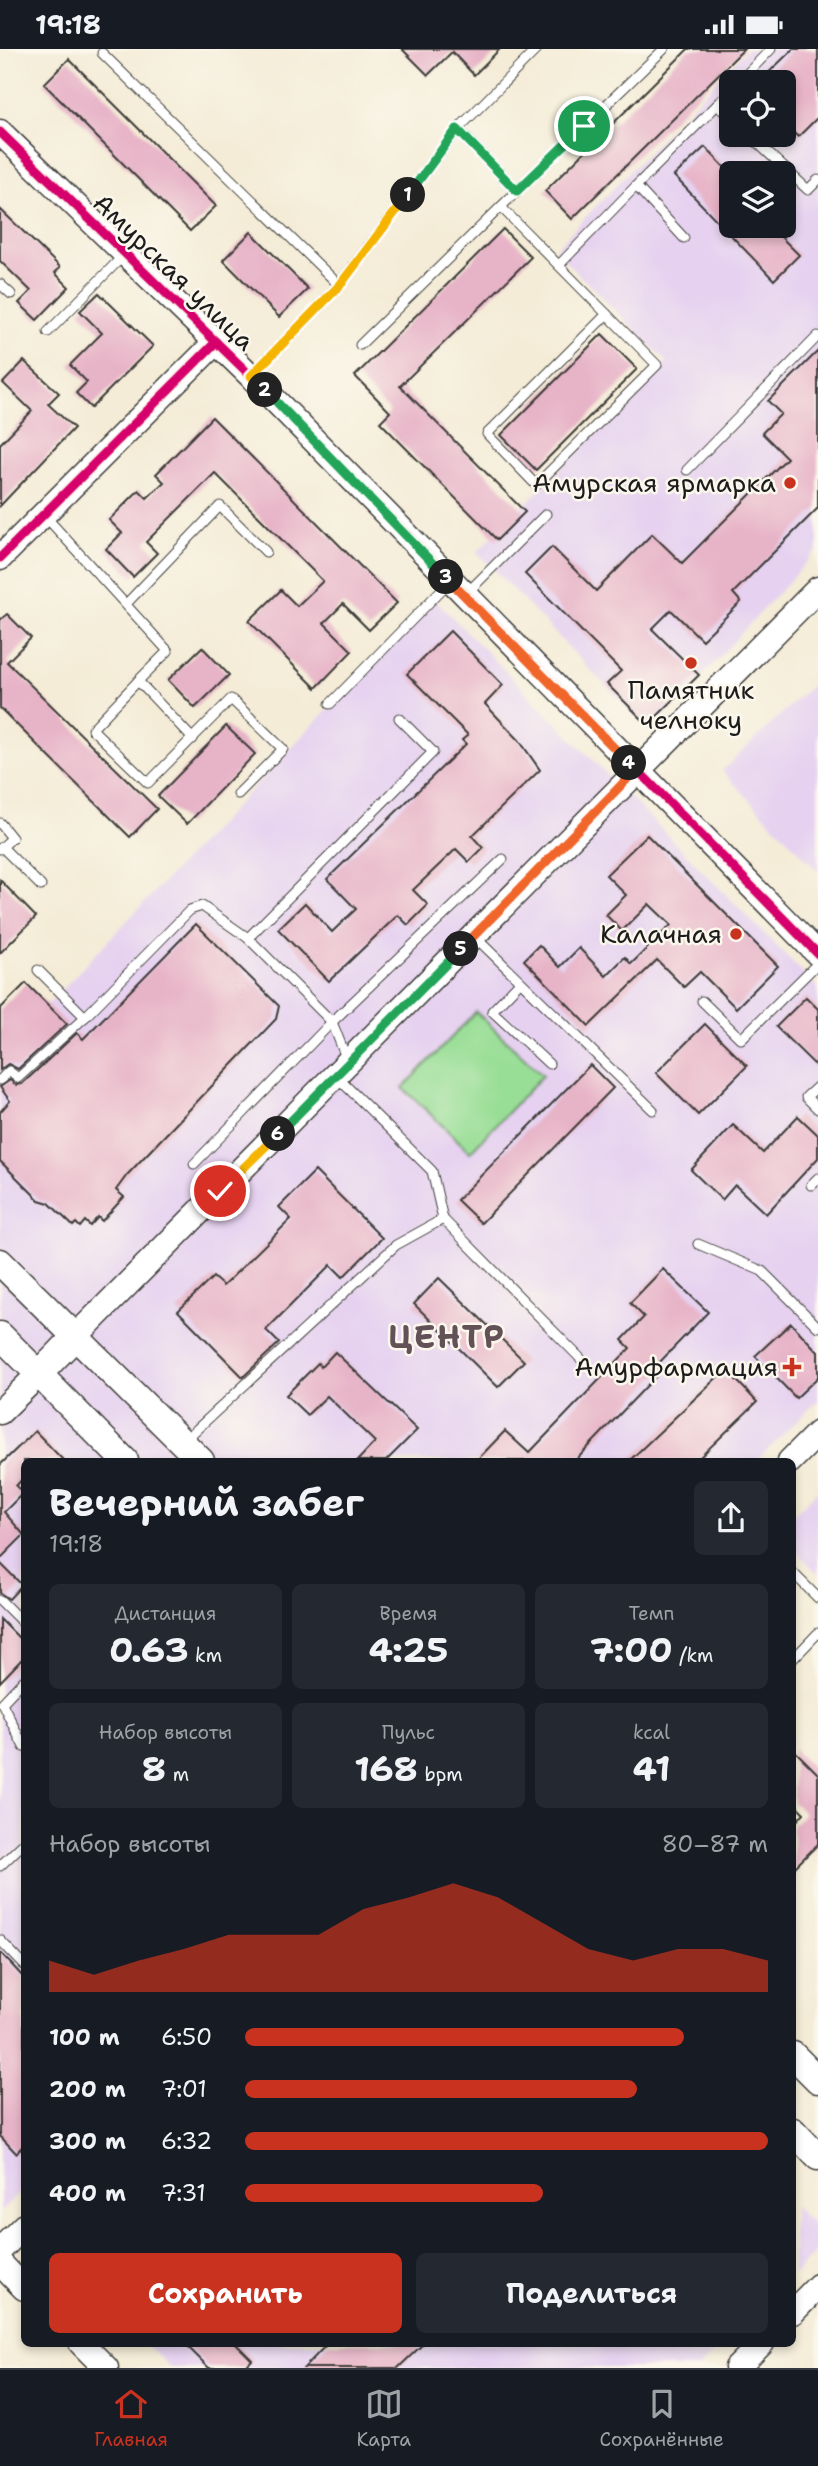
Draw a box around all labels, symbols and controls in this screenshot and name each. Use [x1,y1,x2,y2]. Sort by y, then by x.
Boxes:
text: 19:18 [35,7,101,42]
map controls [719,70,796,238]
button: locate [719,70,796,147]
pin [554,96,614,156]
icon: arrive [565,107,603,145]
button: layers [719,161,796,238]
pin: 1 [390,177,426,213]
text: 1 [403,182,412,207]
street label: Амурская улица [86,185,263,358]
pin: 2 [247,373,282,407]
text: 2 [258,377,271,402]
place label: Амурская ярмарка [532,465,776,500]
marker: Амурская ярмарка [782,475,798,491]
pin: 3 [428,559,464,595]
text: 3 [439,564,452,589]
marker: Памятник челноку [683,655,699,671]
place label: Памятник челноку [628,672,754,737]
pin: 4 [612,745,646,781]
text: 4 [622,750,635,775]
place label: Калачная [600,916,722,951]
marker: Калачная [728,926,744,942]
pin: 5 [444,932,478,967]
text: 5 [455,936,466,961]
pin: 6 [260,1117,296,1151]
text: 6 [271,1121,284,1146]
pin [190,1161,250,1221]
icon: check [201,1172,239,1210]
district label: ЦЕНТР [388,1314,506,1359]
place label: Амурфармация [574,1349,778,1384]
marker: Амурфармация [784,1359,800,1375]
text: Вечерний забег [49,1477,364,1528]
button: share [694,1481,768,1555]
text: 19:18 [49,1529,103,1559]
text: Дистанция [115,1601,216,1626]
text: Время [380,1601,437,1626]
text: Темп [629,1601,674,1626]
text: 0.63 [109,1626,189,1673]
text: 4:25 [369,1626,448,1673]
text: 7:00 [590,1626,673,1673]
text: km [189,1643,222,1668]
text: /km [673,1643,713,1668]
text: Набор высоты [99,1720,232,1745]
text: Пульс [382,1720,435,1745]
text: kcal [633,1720,670,1745]
text: 8 [142,1745,166,1792]
text: 168 [354,1745,418,1792]
text: 41 [632,1745,671,1792]
text: m [166,1762,189,1787]
text: bpm [418,1762,463,1787]
text: Набор высоты [49,1829,210,1859]
text: 80–87 m [662,1829,768,1859]
text: 100 m [49,2022,120,2052]
text: 6:50 [161,2022,212,2052]
text: 200 m [49,2074,126,2104]
text: 7:01 [161,2074,207,2104]
text: 300 m [49,2126,126,2156]
text: 6:32 [161,2126,212,2156]
text: 400 m [49,2178,126,2208]
text: 7:31 [161,2178,206,2208]
button: Сохранить [49,2253,402,2333]
button: Поделиться [416,2253,768,2333]
tab: Главная [94,2385,168,2452]
tab: Карта [357,2385,411,2452]
tab: Сохранённые [600,2385,724,2452]

